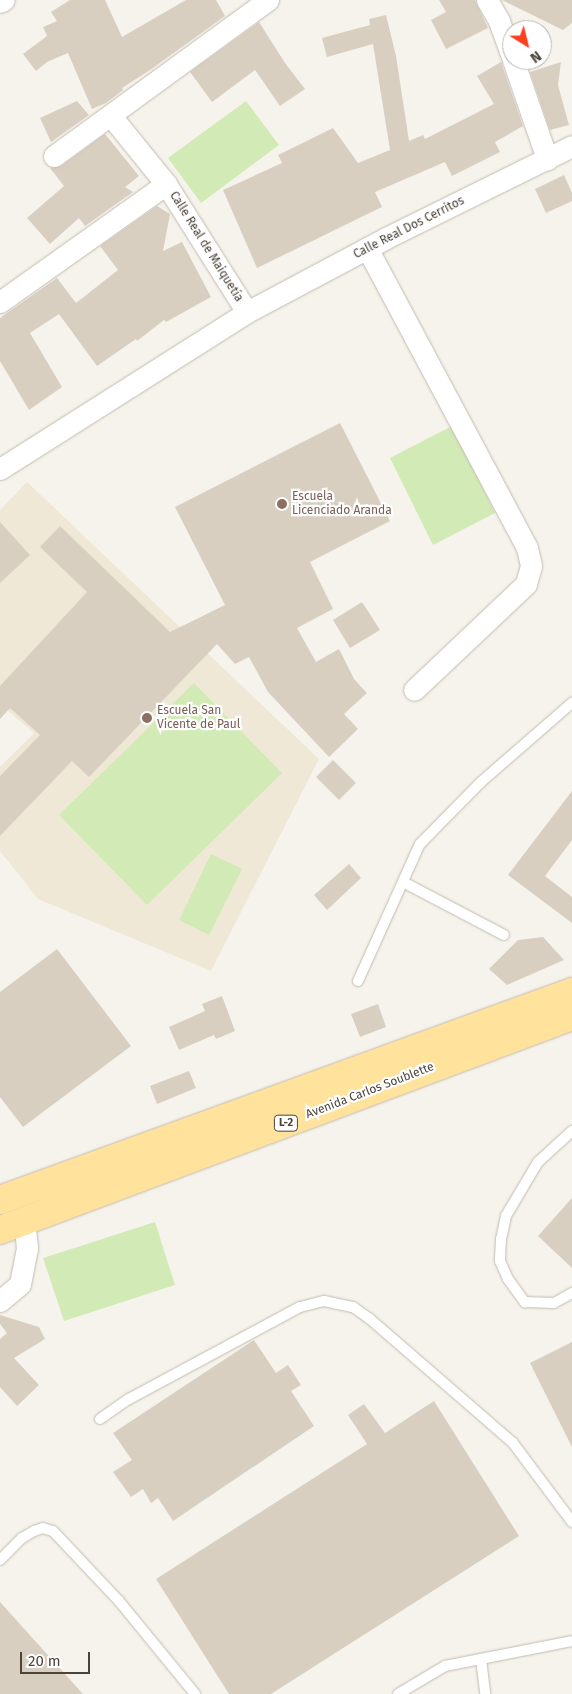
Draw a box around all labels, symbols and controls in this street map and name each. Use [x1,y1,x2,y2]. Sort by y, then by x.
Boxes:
north arrow [502,20,552,70]
text: N [527,47,544,66]
street label: Calle Real de Maiquetía [166,189,246,305]
street label: Calle Real Dos Cerritos [351,194,467,262]
place label: Escuela Licenciado Aranda [292,490,392,518]
marker: Escuela Licenciado Aranda [276,498,288,510]
place label: Escuela San Vicente de Paul [157,704,240,732]
marker: Escuela San Vicente de Paul [141,712,153,724]
street label: Avenida Carlos Soublette [304,1060,436,1122]
road number: L-2 [274,1114,298,1132]
scale bar [22,1642,92,1674]
text: 20 m [28,1652,61,1670]

